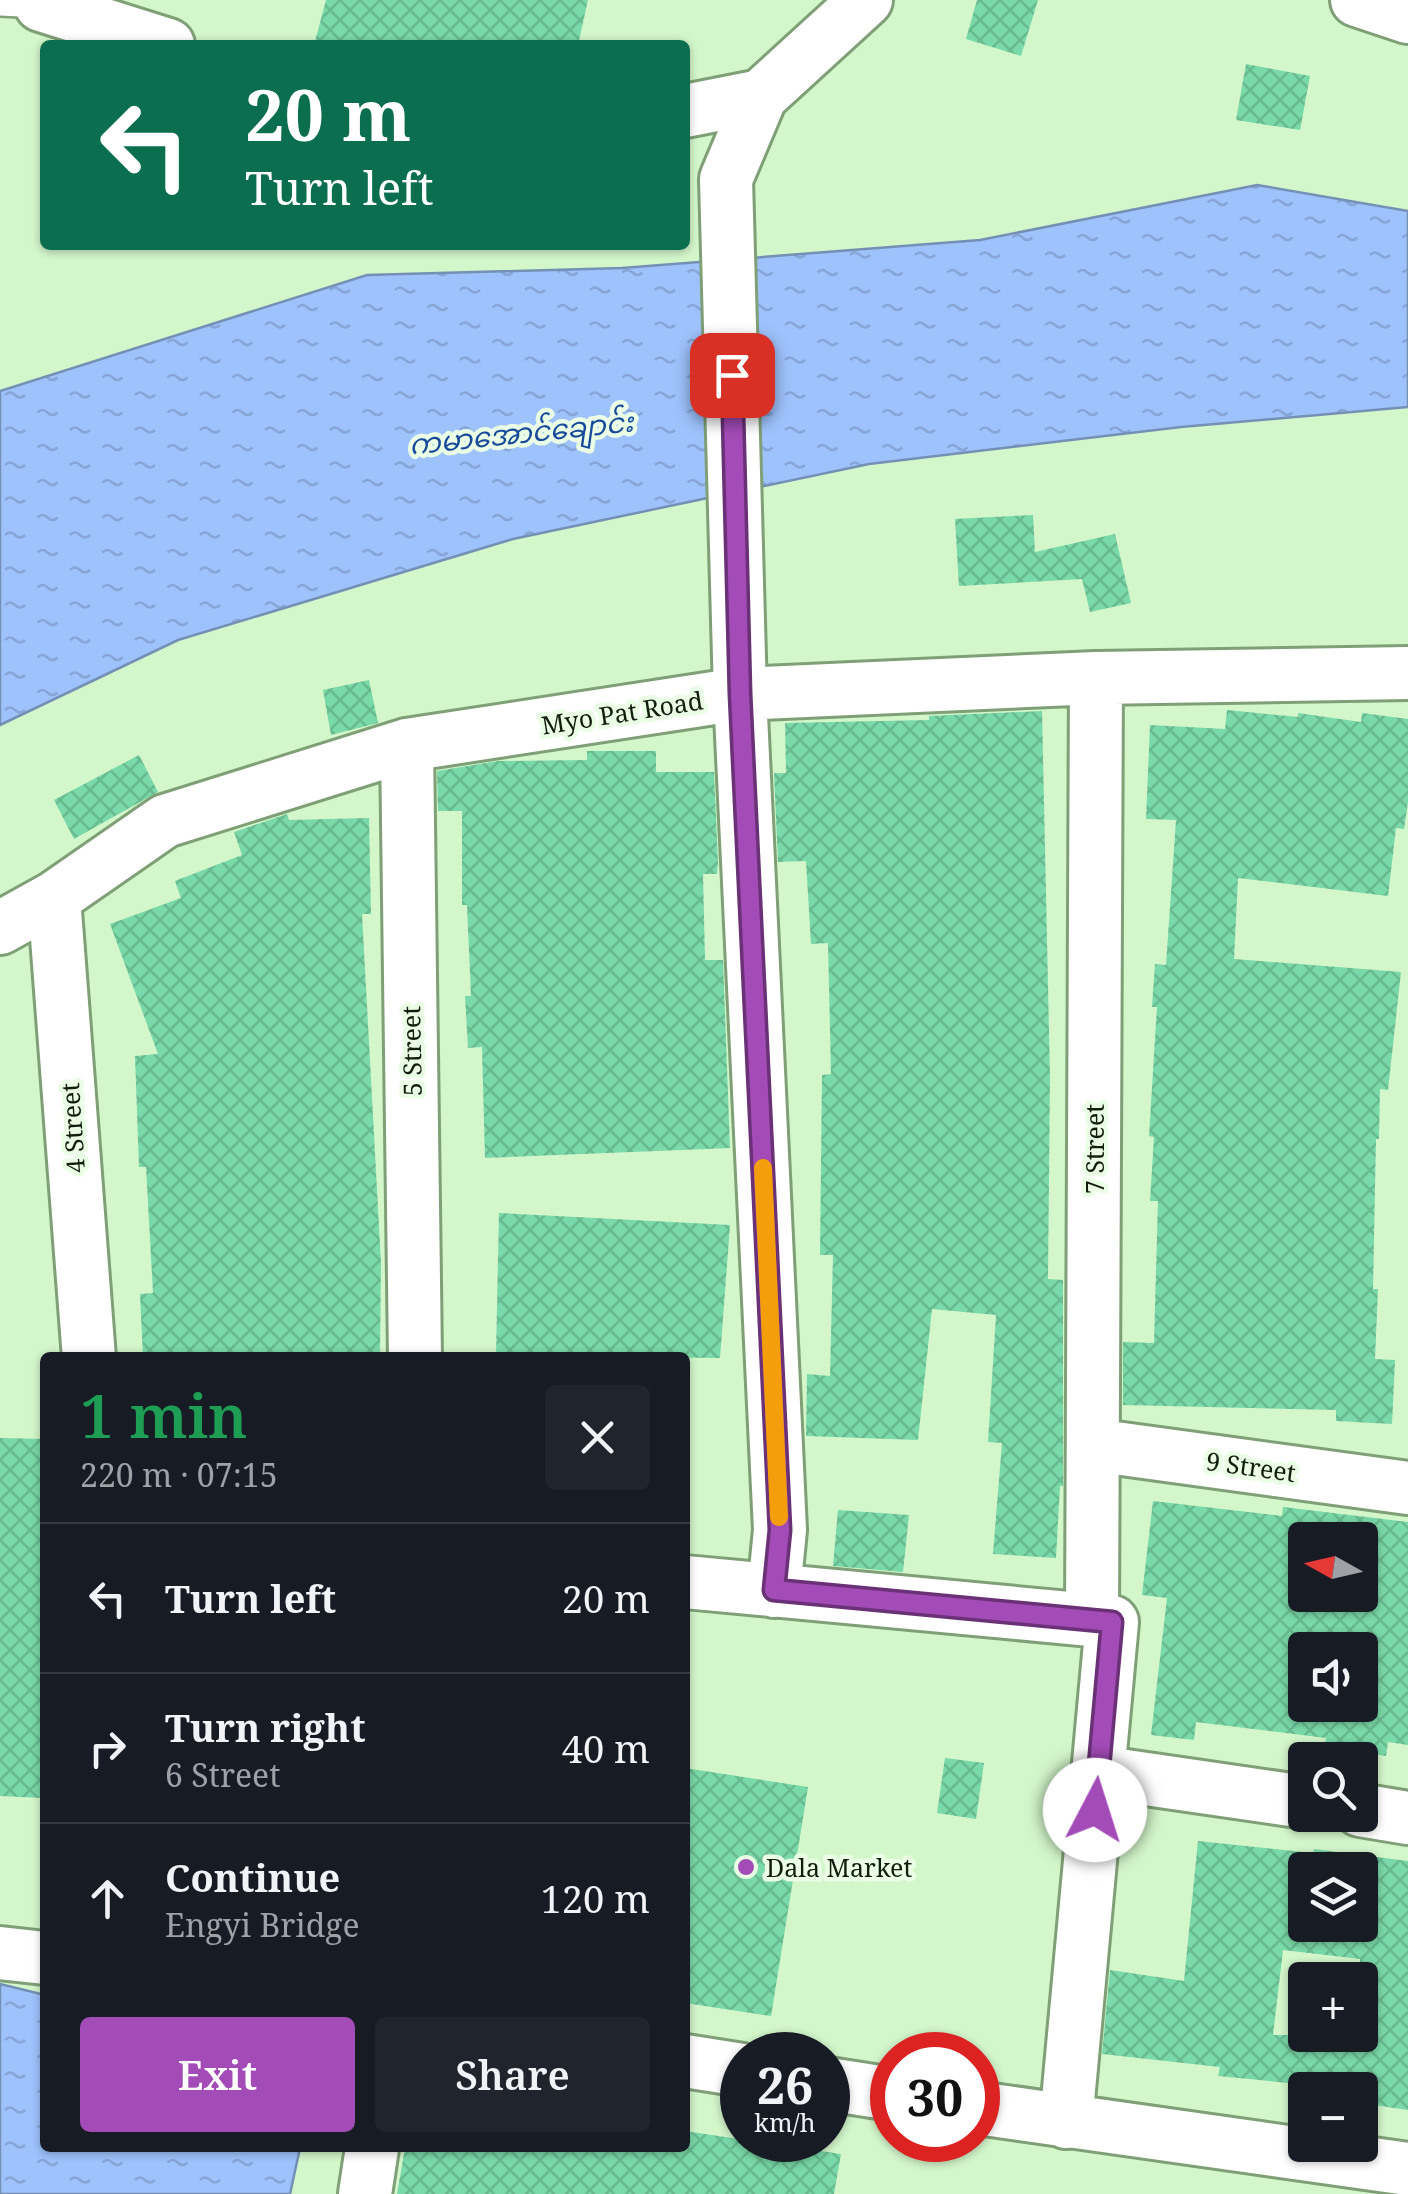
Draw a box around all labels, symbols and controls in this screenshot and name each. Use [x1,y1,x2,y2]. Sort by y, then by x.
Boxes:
text: 20 m [245,66,411,162]
icon: left [80,80,210,210]
text: Turn left [245,157,434,218]
pin [690,333,775,418]
icon: arrive [705,348,760,403]
water label: ကမာအောင်ချောင်း [407,401,638,469]
street label: Myo Pat Road [539,682,705,742]
street label: 5 Street [393,1005,429,1096]
street label: 4 Street [52,1082,92,1174]
street label: 7 Street [1077,1104,1111,1194]
text: 1 min [80,1374,248,1456]
button: close [545,1385,650,1490]
street label: 9 Street [1204,1443,1298,1489]
text: 220 m · 07:15 [80,1453,278,1496]
north arrow [1288,1522,1378,1612]
map controls [1288,1522,1378,2162]
icon: left [80,1571,135,1626]
text: Turn left [165,1572,336,1624]
text: 20 m [562,1572,650,1624]
button: sound [1288,1632,1378,1722]
text: Turn right [165,1701,366,1753]
icon: right [80,1721,135,1776]
text: 40 m [562,1722,650,1774]
button: search [1288,1742,1378,1832]
text: 6 Street [165,1753,280,1796]
position arrow [1043,1758,1147,1862]
place label: Dala Market [766,1850,912,1884]
text: Continue [165,1851,340,1903]
button: layers [1288,1852,1378,1942]
marker: Dala Market [735,1856,757,1878]
icon: ahead [80,1871,135,1926]
text: 120 m [540,1872,650,1924]
text: Engyi Bridge [165,1903,360,1946]
button: + [1288,1962,1378,2052]
button: Exit [80,2017,355,2132]
button: Share [375,2017,650,2132]
speed limit sign: 30 [870,2032,1000,2162]
text: 26 [757,2051,813,2119]
button: − [1288,2072,1378,2162]
text: km/h [754,2105,816,2139]

